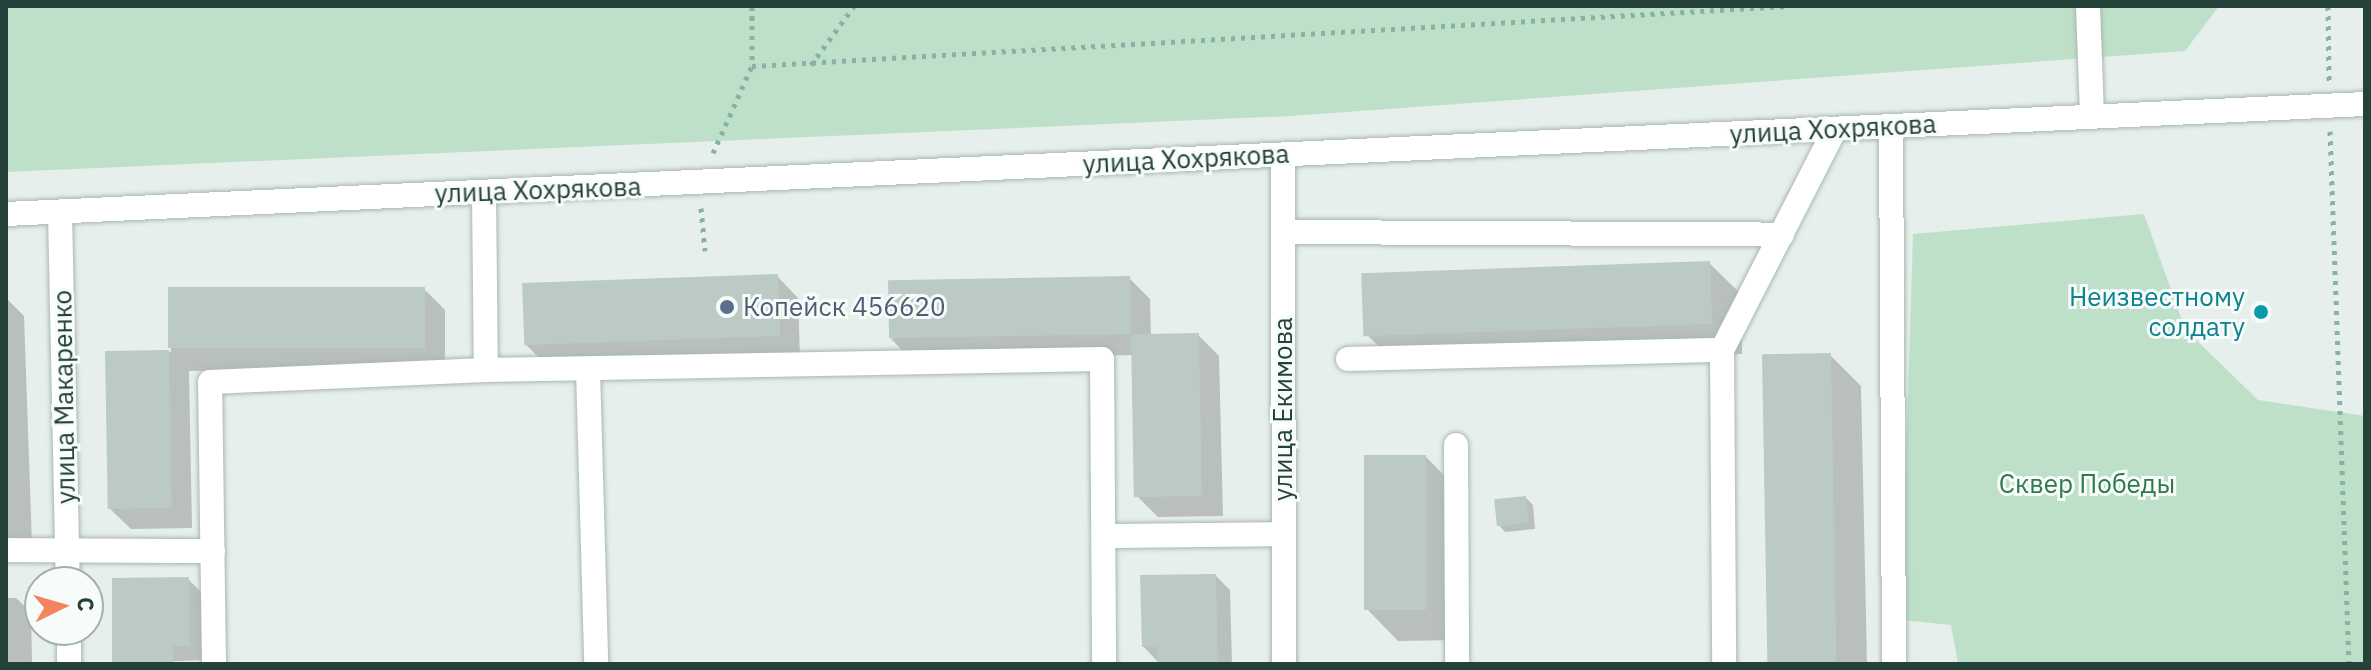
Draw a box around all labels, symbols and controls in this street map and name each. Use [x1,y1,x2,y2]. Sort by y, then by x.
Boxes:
street label: улица Хохрякова [1729,108,1937,150]
street label: улица Хохрякова [1082,138,1290,180]
street label: улица Хохрякова [434,171,642,209]
place label: Неизвестному солдату [2069,281,2245,342]
street label: улица Макаренко [47,290,81,504]
place label: Копейск 456620 [743,291,946,323]
marker: Копейск 456620 [718,298,736,316]
marker: Неизвестному солдату [2252,303,2270,321]
street label: улица Екимова [1267,317,1299,501]
park label: Сквер Победы [1999,468,2175,500]
north arrow [24,566,104,646]
text: С [71,596,101,612]

